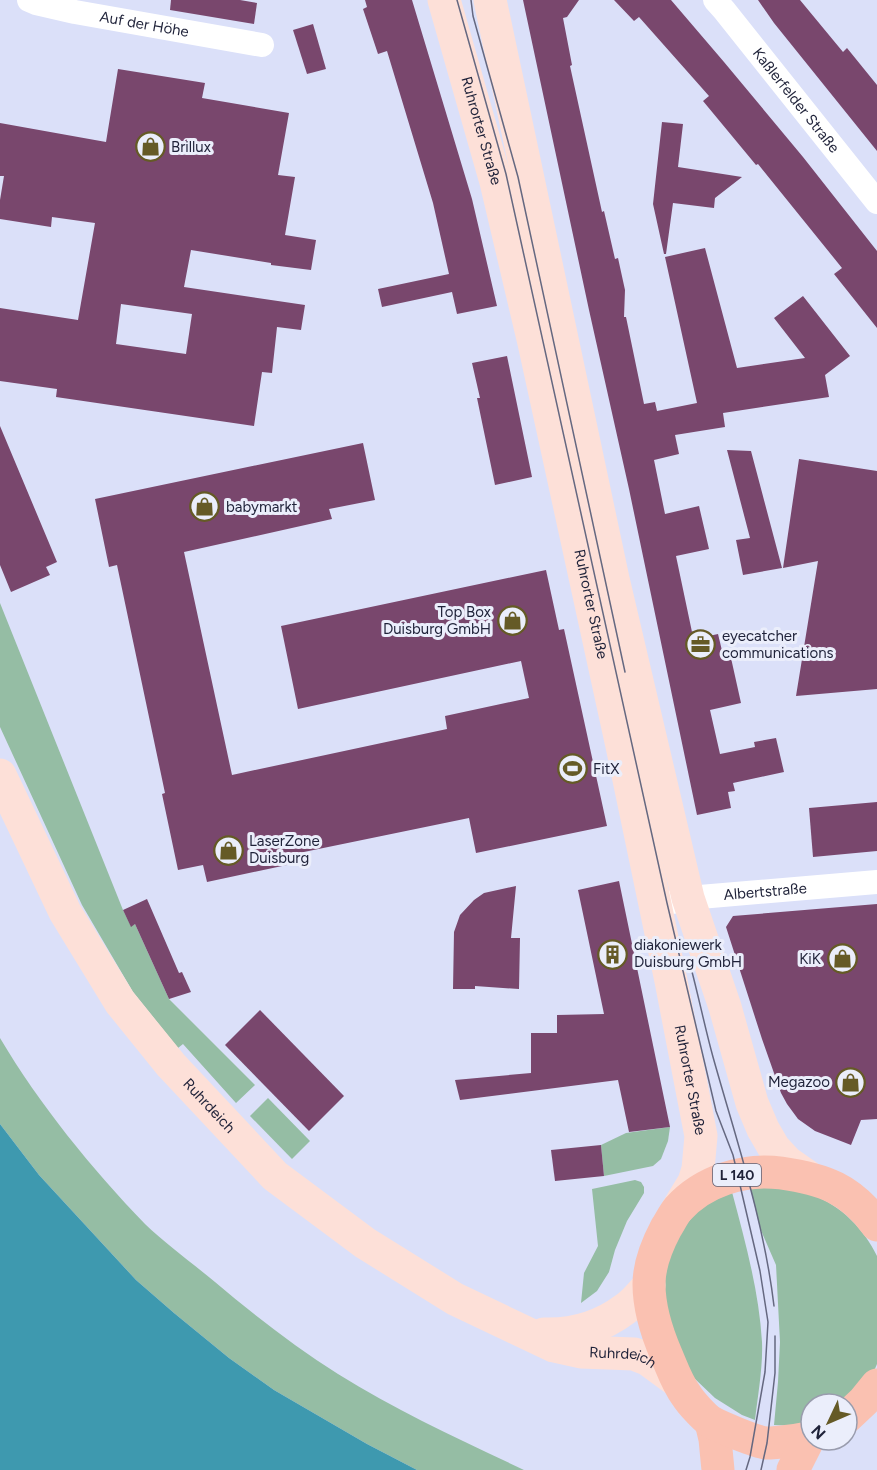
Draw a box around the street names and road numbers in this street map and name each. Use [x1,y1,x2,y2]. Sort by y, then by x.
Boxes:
street label: Auf der Höhe [98,8,190,41]
street label: Kaßlerfelder Straße [749,44,843,156]
street label: Ruhrorter Straße [457,74,505,187]
street label: Ruhrorter Straße [570,548,612,661]
street label: Albertstraße [723,879,807,904]
street label: Ruhrorter Straße [671,1023,710,1137]
street label: Ruhrdeich [179,1075,239,1137]
road number: L 140 [713,1164,761,1186]
street label: Ruhrdeich [589,1343,660,1372]

